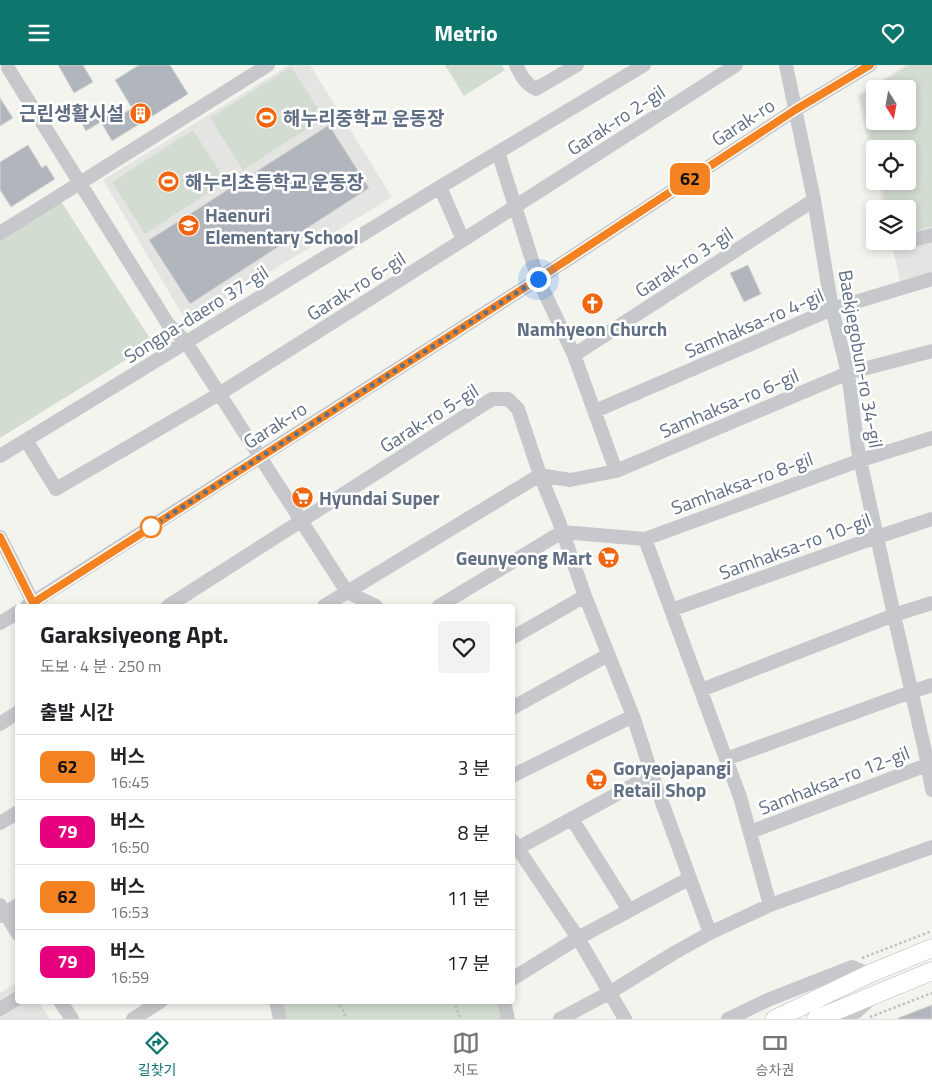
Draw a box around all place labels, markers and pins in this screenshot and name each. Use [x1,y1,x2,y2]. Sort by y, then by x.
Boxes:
place label: 근린생활시설 [19,98,124,127]
building icon: 근린생활시설 [128,101,152,125]
place label: 해누리중학교 운동장 [283,103,445,132]
sports icon: 해누리중학교 운동장 [255,106,279,130]
place label: 해누리초등학교 운동장 [185,167,364,196]
sports icon: 해누리초등학교 운동장 [157,170,181,194]
place label: Haenuri Elementary School [205,200,359,251]
school or university icon: Haenuri Elementary School [177,214,201,238]
church icon: Namhyeon Church [580,291,604,315]
place label: Namhyeon Church [517,314,667,343]
place label: Hyundai Super [319,483,440,512]
supermarket icon: Hyundai Super [291,486,315,510]
unlabelled marker [140,516,162,538]
place label: Geunyeong Mart [456,543,592,572]
supermarket icon: Geunyeong Mart [596,546,620,570]
place label: Goryeojapangi Retail Shop [613,753,731,804]
supermarket icon: Goryeojapangi Retail Shop [585,767,609,791]

